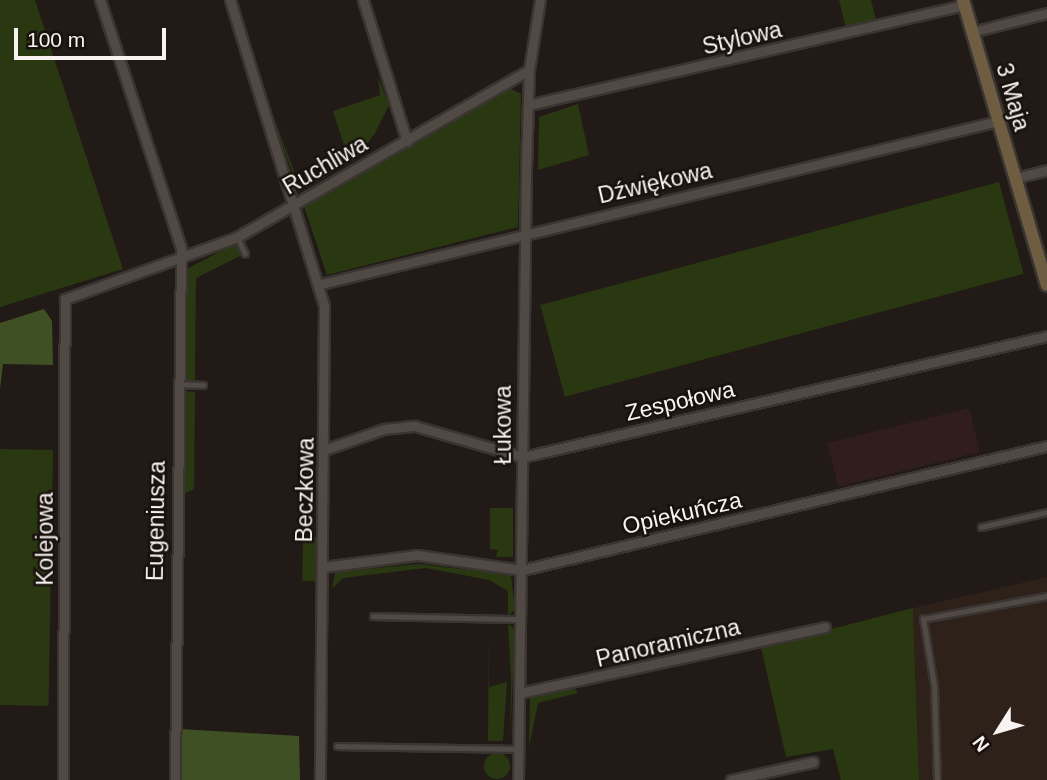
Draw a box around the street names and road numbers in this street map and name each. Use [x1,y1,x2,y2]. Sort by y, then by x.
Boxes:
street label: Stylowa [700,15,784,61]
street label: 3 Maja [990,60,1036,134]
street label: Ruchliwa [278,130,372,200]
street label: Dźwiękowa [595,156,715,210]
street label: Zespołowa [623,375,737,427]
street label: Łukowa [489,385,517,465]
street label: Beczkowa [290,437,320,543]
street label: Eugeniusza [141,461,171,581]
street label: Opiekuńcza [620,486,744,540]
street label: Kolejowa [31,492,59,586]
street label: Panoramiczna [593,613,743,673]

